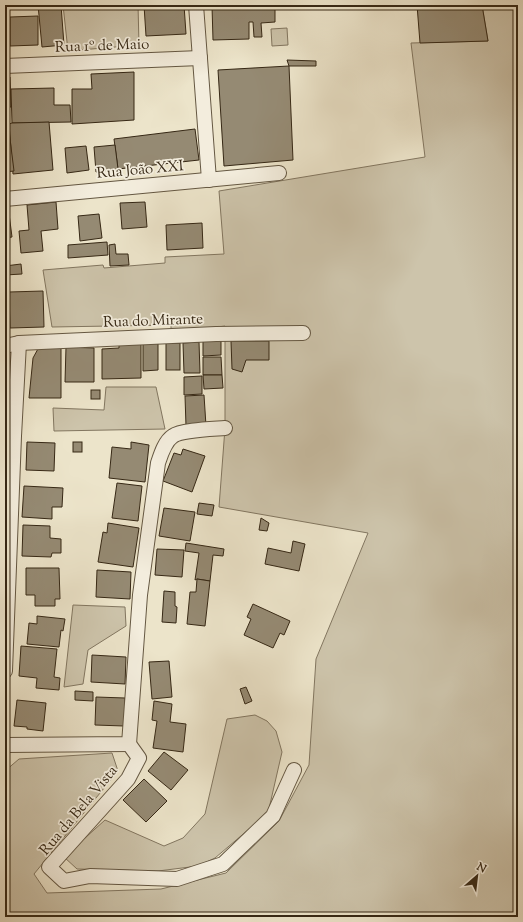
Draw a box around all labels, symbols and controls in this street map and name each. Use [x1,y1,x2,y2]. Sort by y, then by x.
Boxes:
street label: Rua 1º de Maio [54,34,150,59]
street label: Rua João XXI [96,156,185,185]
street label: Rua do Mirante [103,309,203,334]
street label: Rua da Bela Vista [35,761,123,861]
north arrow [457,856,497,896]
text: N [473,858,489,877]

